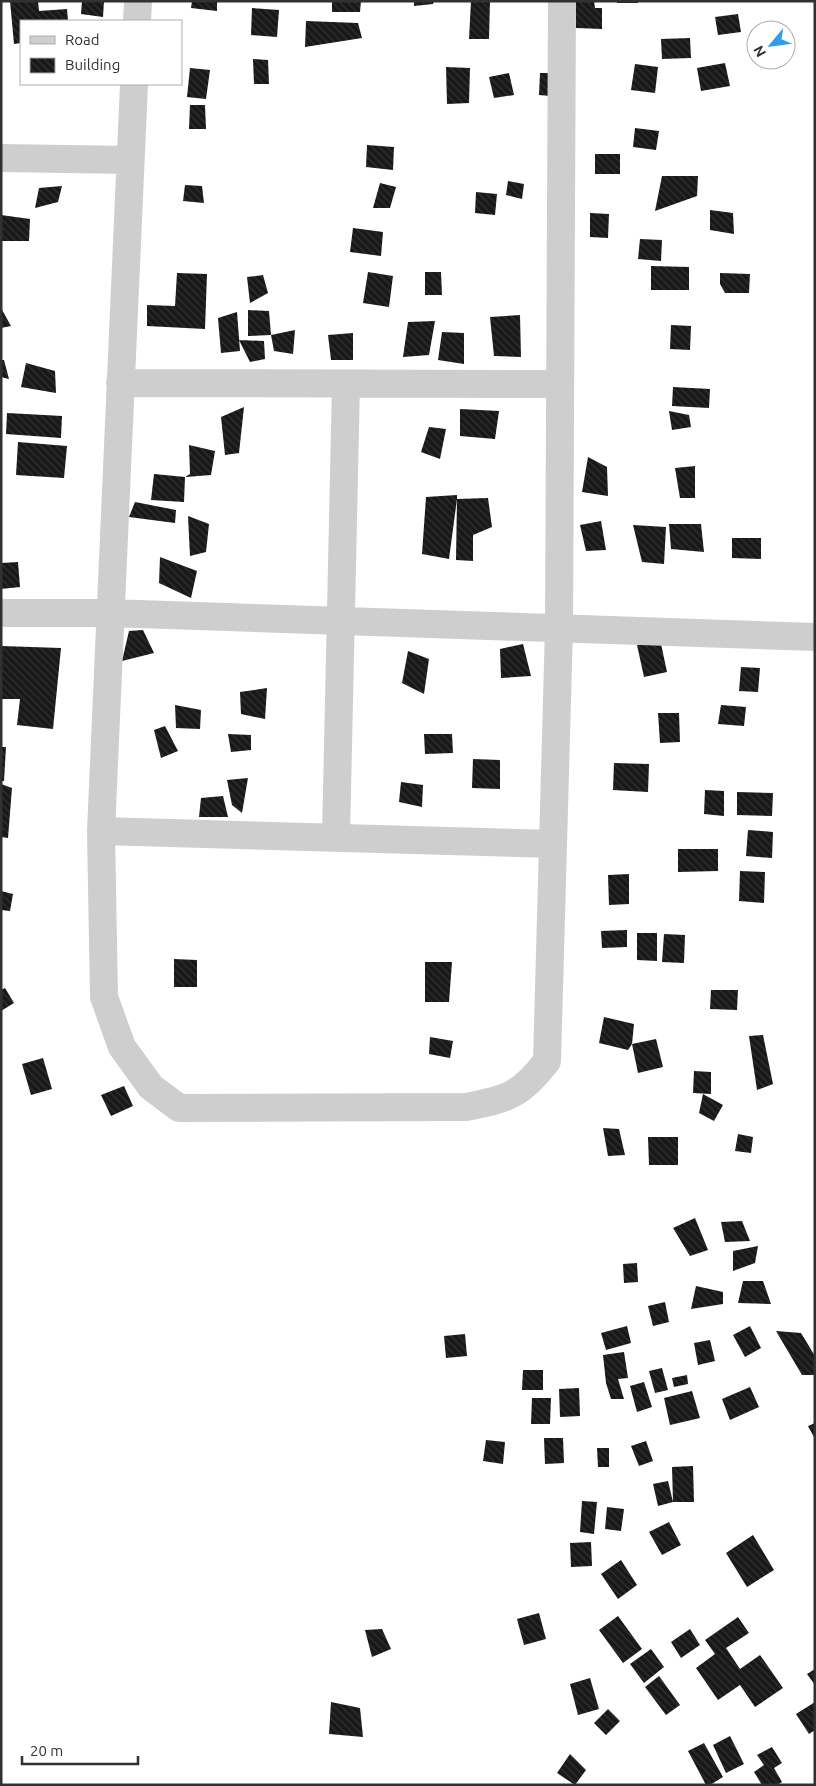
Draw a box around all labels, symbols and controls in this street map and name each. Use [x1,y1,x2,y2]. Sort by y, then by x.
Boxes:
legend [20,20,182,85]
north arrow [746,20,796,70]
text: Road [65,31,100,48]
text: N [750,43,769,60]
text: Building [65,56,120,73]
scale bar [22,1734,139,1766]
text: 20 m [30,1742,63,1759]

